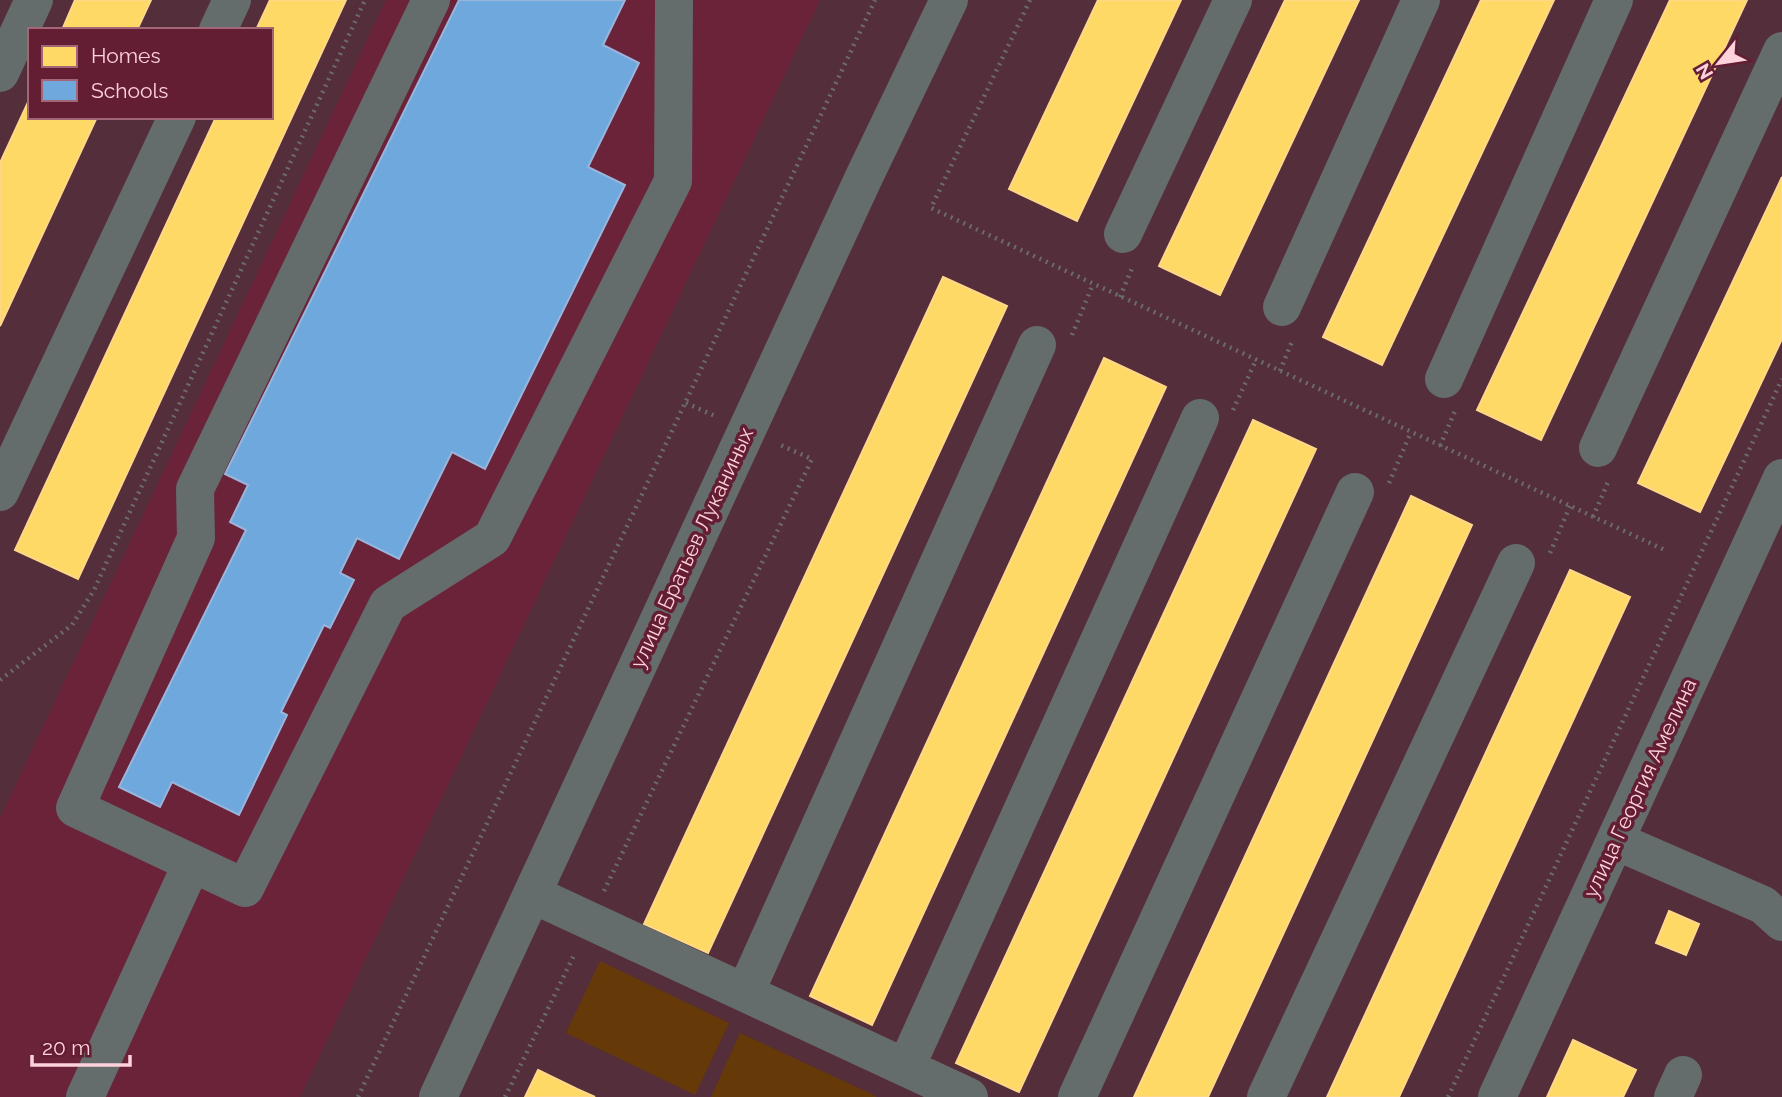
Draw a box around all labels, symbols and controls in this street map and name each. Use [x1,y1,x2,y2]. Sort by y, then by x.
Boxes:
legend [28,28,273,119]
north arrow [1684,28,1754,98]
text: Homes [91,43,161,68]
text: N [1691,60,1717,83]
text: Schools [91,78,168,103]
street label: улица Братьев Луканиных [625,423,759,672]
street label: улица Георгия Амелина [1578,674,1701,902]
scale bar [32,1024,130,1068]
text: 20 m [42,1035,90,1060]

